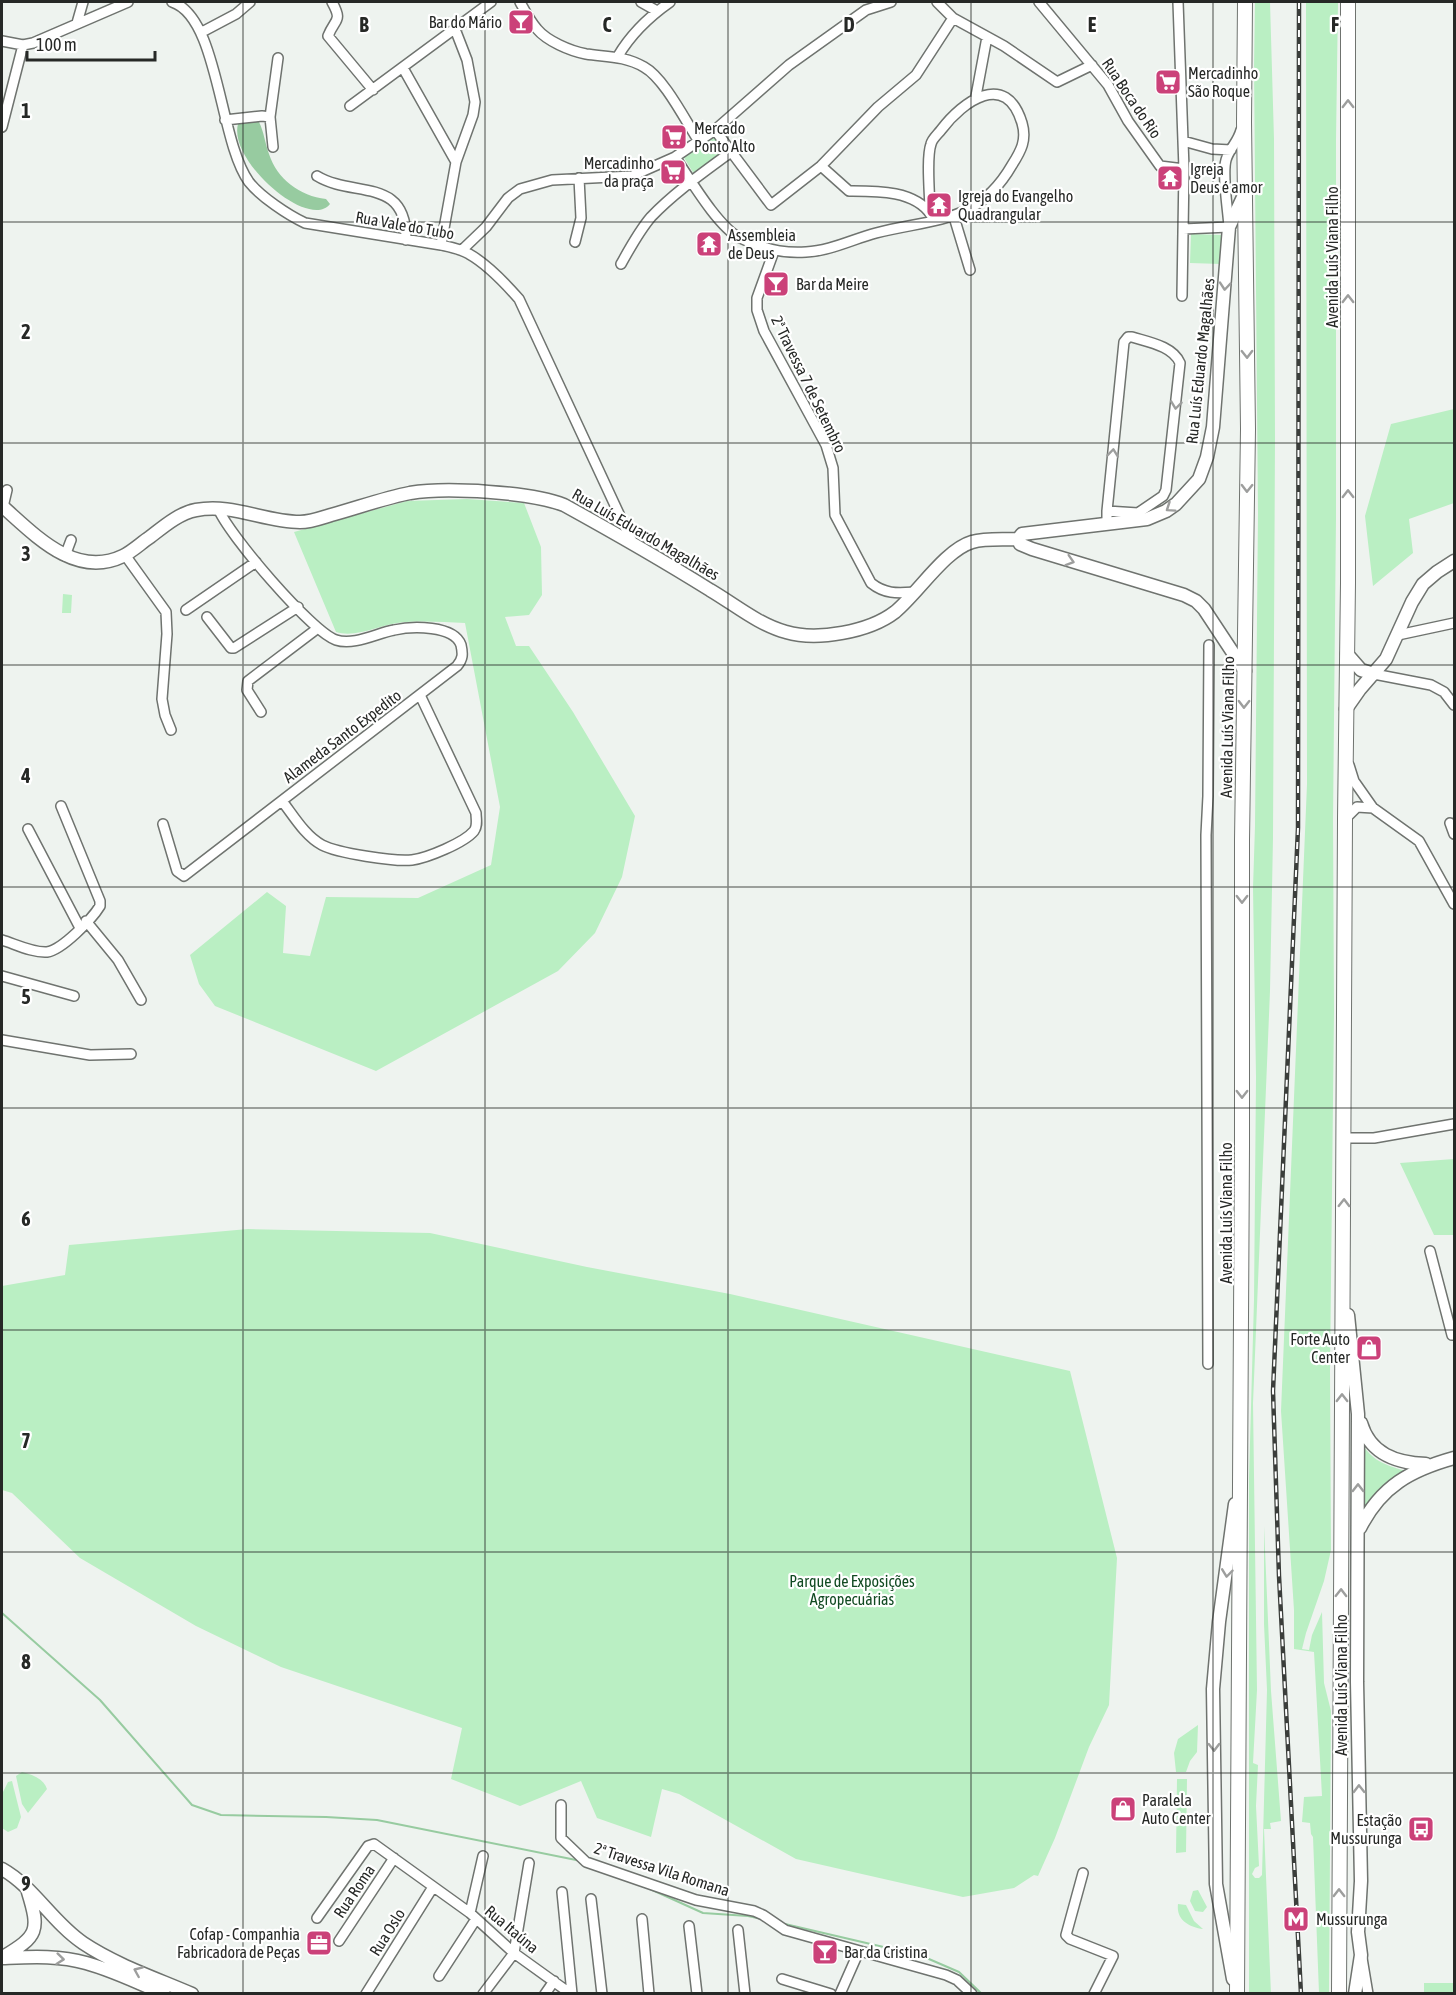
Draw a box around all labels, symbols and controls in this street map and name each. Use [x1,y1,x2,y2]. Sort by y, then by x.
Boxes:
bar icon: Bar do Mário [506,7,536,37]
text: B [359,13,369,36]
place label: Bar do Mário [429,13,502,31]
text: C [603,13,612,36]
text: D [843,13,855,36]
text: E [1088,13,1097,36]
text: F [1331,13,1339,36]
scale bar [27,24,154,62]
text: 100 m [36,34,77,55]
street label: Rua Boca do Rio [1099,55,1165,141]
place label: Mercadinho São Roque [1188,64,1258,101]
supermarket icon: Mercadinho São Roque [1153,67,1183,97]
text: 1 [21,99,31,122]
one-way arrow [1342,100,1354,109]
place label: Mercado Ponto Alto [694,119,755,155]
supermarket icon: Mercado Ponto Alto [659,122,689,152]
place label: Mercadinho da praça [584,154,654,191]
supermarket icon: Mercadinho da praça [658,157,688,187]
place label: Igreja Deus é amor [1190,160,1263,196]
temple icon: Igreja Deus é amor [1155,163,1185,193]
street label: Avenida Luís Viana Filho [1323,186,1341,328]
place label: Igreja do Evangelho Quadrangular [958,187,1073,224]
temple icon: Igreja do Evangelho Quadrangular [924,190,954,220]
street label: Rua Vale do Tubo [354,207,456,243]
place label: Assembleia de Deus [728,226,796,262]
temple icon: Assembleia de Deus [694,229,724,259]
bar icon: Bar da Meire [761,269,791,299]
place label: Bar da Meire [796,275,869,293]
street label: Rua Luís Eduardo Magalhães [1182,277,1219,445]
one-way arrow [1218,281,1231,290]
one-way arrow [1342,295,1354,304]
street label: 2ª Travessa 7 de Setembro [768,313,850,455]
text: 2 [21,320,31,343]
one-way arrow [1241,349,1253,358]
one-way arrow [1171,400,1183,409]
one-way arrow [1106,448,1119,457]
one-way arrow [1241,483,1253,492]
street label: Rua Luís Eduardo Magalhães [569,484,723,585]
one-way arrow [1342,490,1354,499]
one-way arrow [1165,500,1176,511]
text: 3 [21,542,31,565]
one-way arrow [1064,554,1075,566]
street label: Avenida Luís Viana Filho [1217,656,1237,798]
street label: Alameda Santo Expedito [280,686,405,787]
one-way arrow [1238,699,1250,708]
text: 4 [20,764,31,787]
one-way arrow [1236,894,1248,903]
text: 5 [21,985,31,1008]
one-way arrow [1236,1089,1248,1098]
street label: Avenida Luís Viana Filho [1217,1142,1235,1284]
one-way arrow [1338,1199,1350,1208]
text: 6 [21,1207,31,1230]
place label: Forte Auto Center [1290,1330,1350,1366]
shop icon: Forte Auto Center [1354,1333,1384,1363]
one-way arrow [1336,1394,1348,1403]
text: 7 [21,1429,31,1452]
one-way arrow [1352,1484,1364,1493]
one-way arrow [1221,1568,1234,1577]
park label: Parque de Exposições Agropecuárias [789,1572,915,1609]
one-way arrow [1335,1589,1347,1598]
street label: Avenida Luís Viana Filho [1332,1614,1350,1756]
text: 8 [21,1650,31,1673]
one-way arrow [1208,1743,1220,1752]
one-way arrow [1353,1785,1365,1794]
place label: Paralela Auto Center [1142,1791,1211,1827]
shop icon: Paralela Auto Center [1108,1794,1138,1824]
place label: Estação Mussurunga [1330,1811,1402,1848]
bus stop icon: Estação Mussurunga [1406,1814,1436,1844]
street label: 2ª Travessa Vila Romana [592,1839,732,1899]
street label: Rua Roma [330,1861,378,1921]
text: 9 [21,1872,31,1895]
one-way arrow [1333,1889,1345,1898]
street label: Rua Itaúna [482,1901,542,1957]
metro station icon: Mussurunga [1281,1904,1311,1934]
street label: Rua Oslo [366,1905,408,1959]
place label: Mussurunga [1316,1910,1388,1929]
place label: Cofap - Companhia Fabricadora de Peças [177,1925,300,1962]
office icon: Cofap - Companhia Fabricadora de Peças [304,1928,334,1958]
bar icon: Bar da Cristina [810,1937,840,1967]
place label: Bar da Cristina [844,1943,928,1961]
one-way arrow [56,1952,65,1965]
one-way arrow [133,1966,144,1978]

